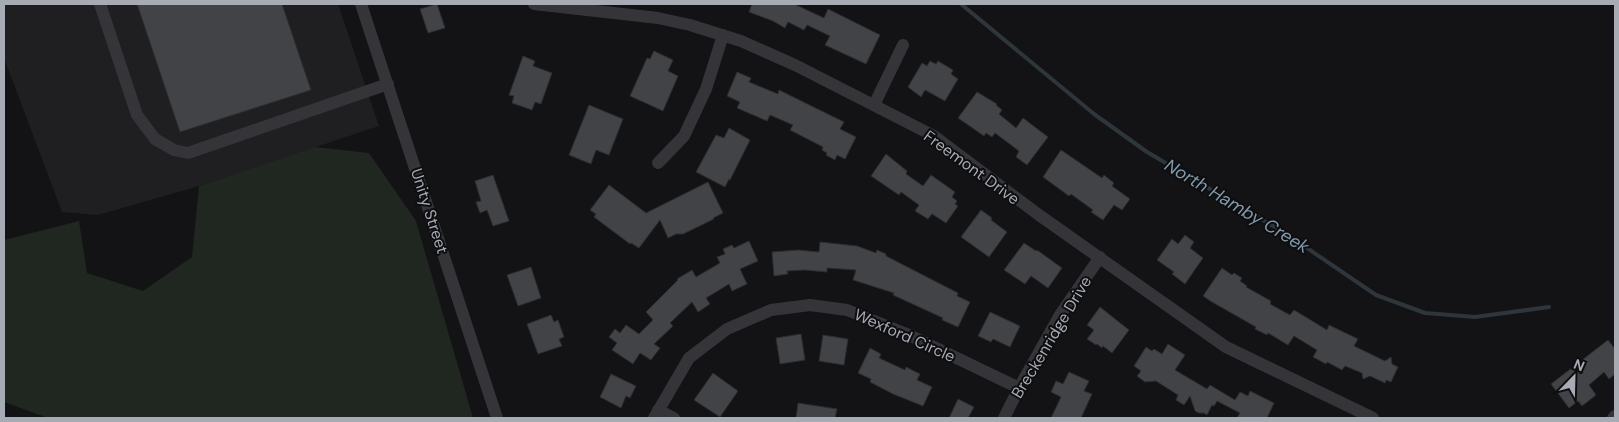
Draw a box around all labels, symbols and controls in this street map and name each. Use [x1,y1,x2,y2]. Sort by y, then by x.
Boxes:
street label: Freemont Drive [920,125,1024,209]
water label: North Hamby Creek [1160,153,1315,259]
street label: Unity Street [406,166,453,256]
street label: Breckenridge Drive [1007,272,1096,402]
street label: Wexford Circle [851,304,959,367]
north arrow [1549,352,1599,402]
text: N [1571,355,1587,375]

